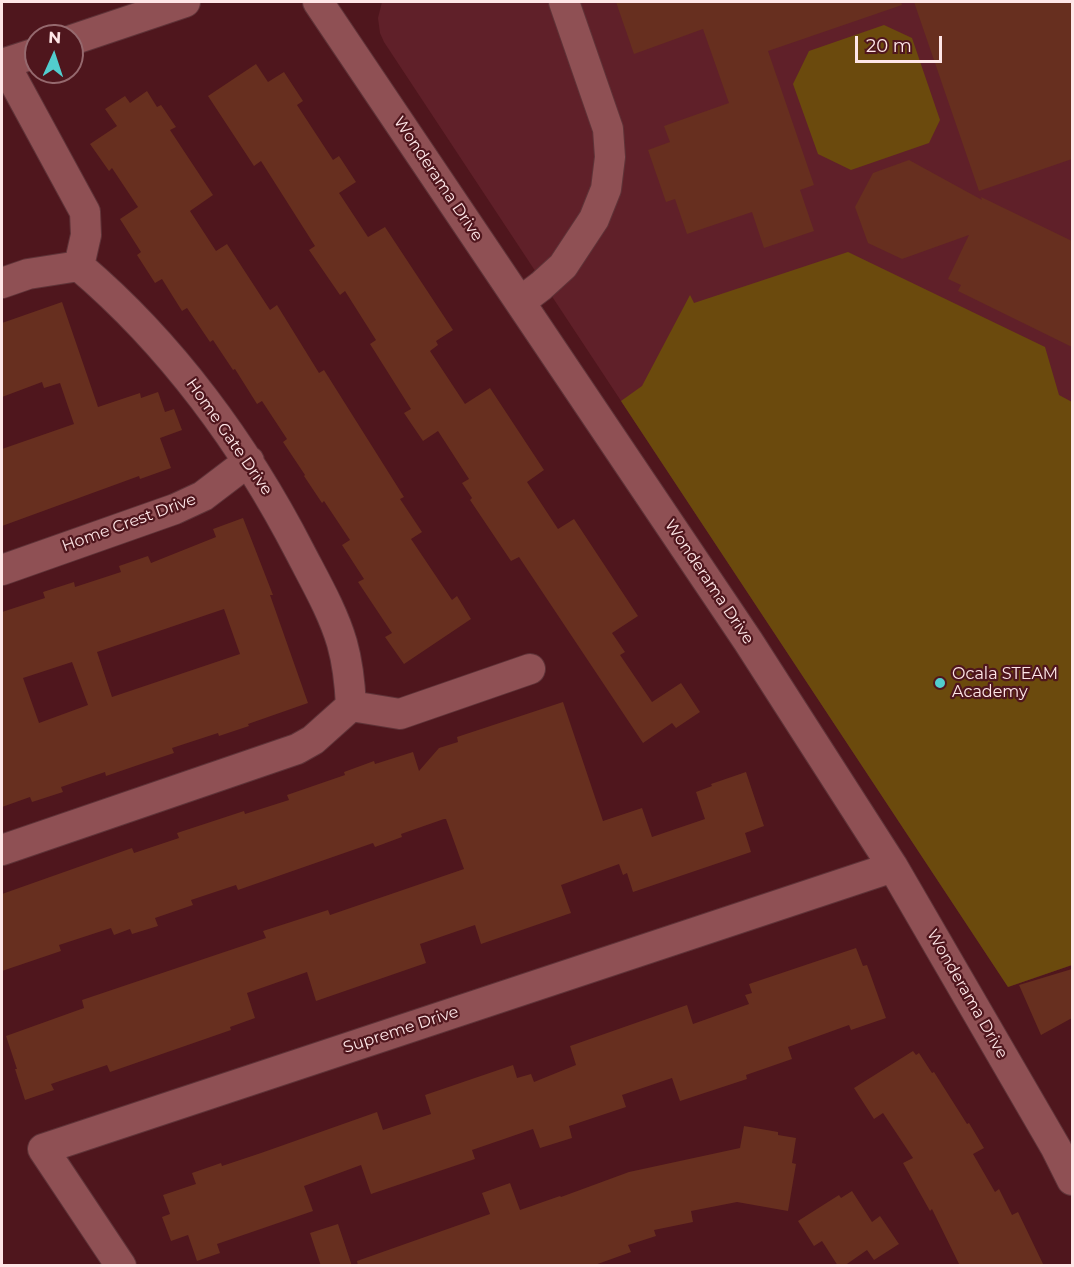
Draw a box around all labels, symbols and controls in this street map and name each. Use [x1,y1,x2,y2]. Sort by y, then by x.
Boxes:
north arrow [24,24,84,84]
scale bar [858,24,945,62]
text: N [48,28,62,47]
text: 20 m [866,35,912,57]
street label: Wonderama Drive [389,113,487,245]
street label: Home Gate Drive [182,375,276,499]
street label: Home Crest Drive [59,490,199,556]
street label: Wonderama Drive [660,516,758,648]
place label: Ocala STEAM Academy [952,664,1058,702]
marker: Ocala STEAM Academy [933,676,947,690]
street label: Wonderama Drive [922,926,1012,1062]
street label: Supreme Drive [341,1002,461,1058]

